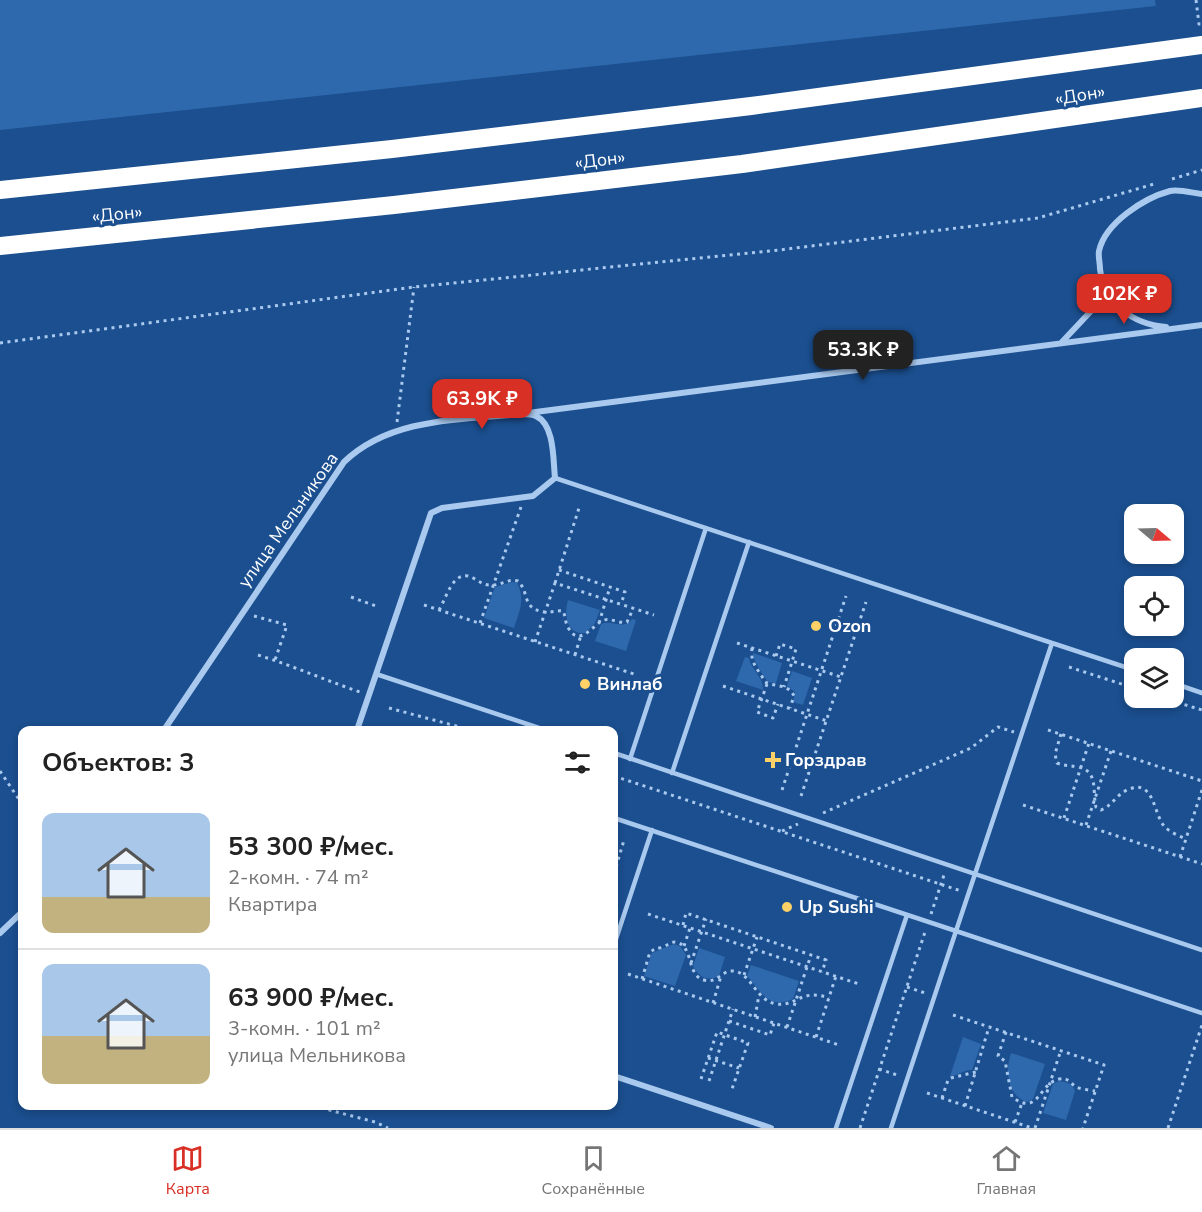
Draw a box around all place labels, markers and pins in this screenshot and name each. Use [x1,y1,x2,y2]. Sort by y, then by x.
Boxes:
pin: 102K ₽ [1075,274,1173,325]
pin: 53.3K ₽ [808,330,918,381]
pin: 63.9K ₽ [427,379,537,430]
place label: Ozon [828,614,871,638]
marker: Ozon [809,619,823,633]
place label: Винлаб [597,672,663,696]
marker: Винлаб [578,677,592,691]
place label: Горздрав [785,748,867,772]
marker: Горздрав [766,753,780,767]
place label: Up Sushi [799,895,874,919]
marker: Up Sushi [780,900,794,914]

